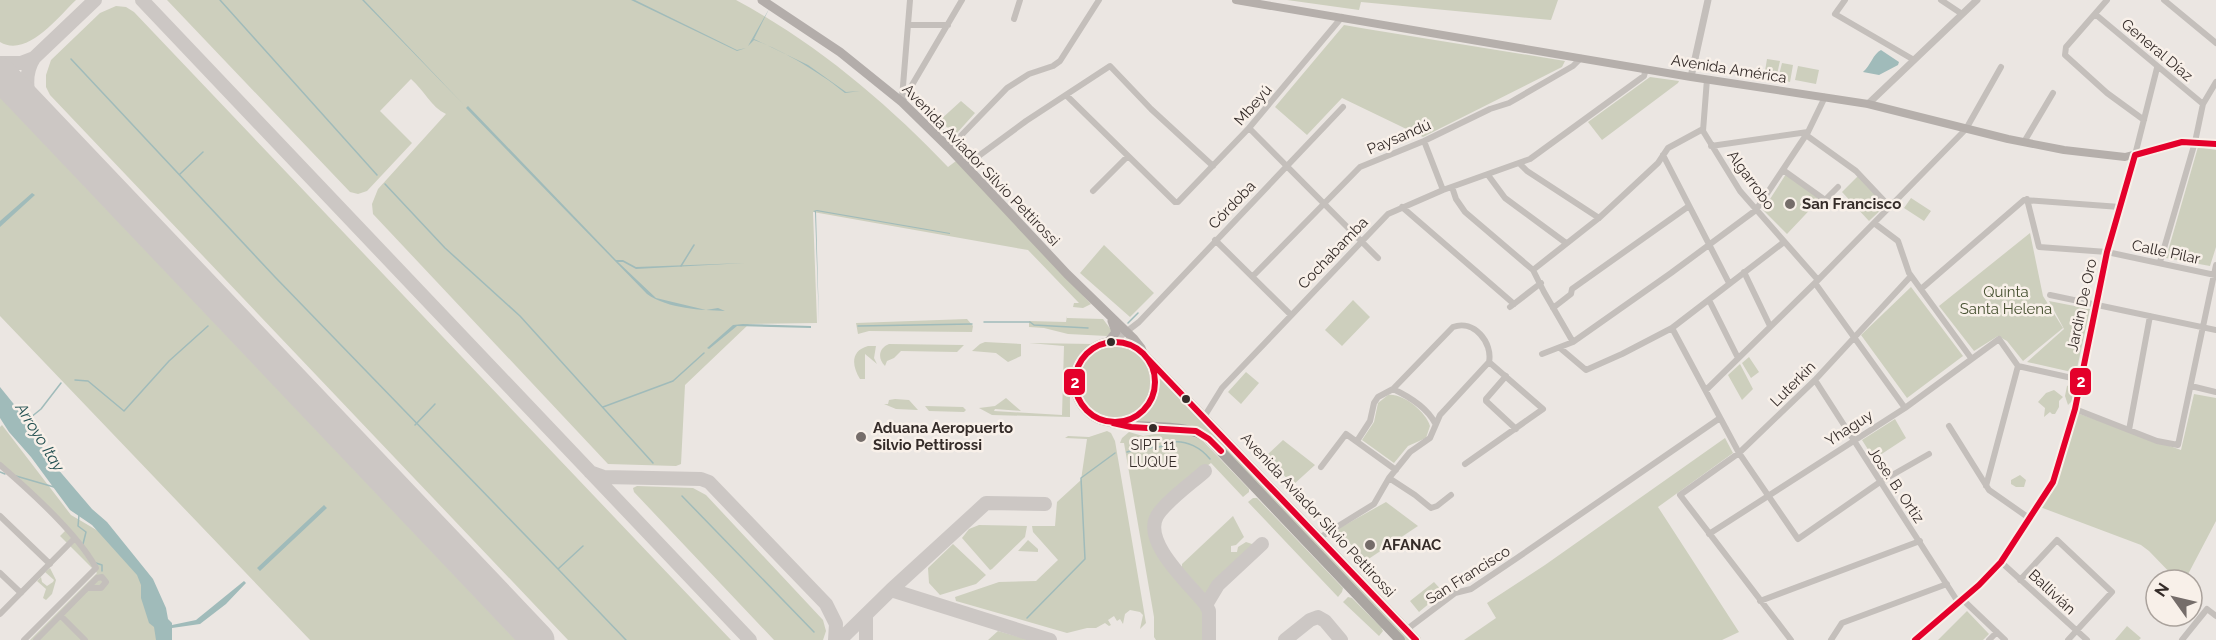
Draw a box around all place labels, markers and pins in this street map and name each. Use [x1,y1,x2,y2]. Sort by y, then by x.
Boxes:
place label: San Francisco [1802,195,1901,213]
marker: San Francisco [1783,197,1797,211]
unlabelled marker [1105,336,1117,348]
unlabelled marker [1180,393,1192,405]
place label: Aduana Aeropuerto Silvio Pettirossi [873,419,1013,454]
marker: SIPT 11 LUQUE [1147,422,1159,434]
marker: Aduana Aeropuerto Silvio Pettirossi [854,430,868,444]
place label: SIPT 11 LUQUE [1129,437,1177,470]
place label: AFANAC [1382,536,1441,554]
marker: AFANAC [1363,538,1377,552]

